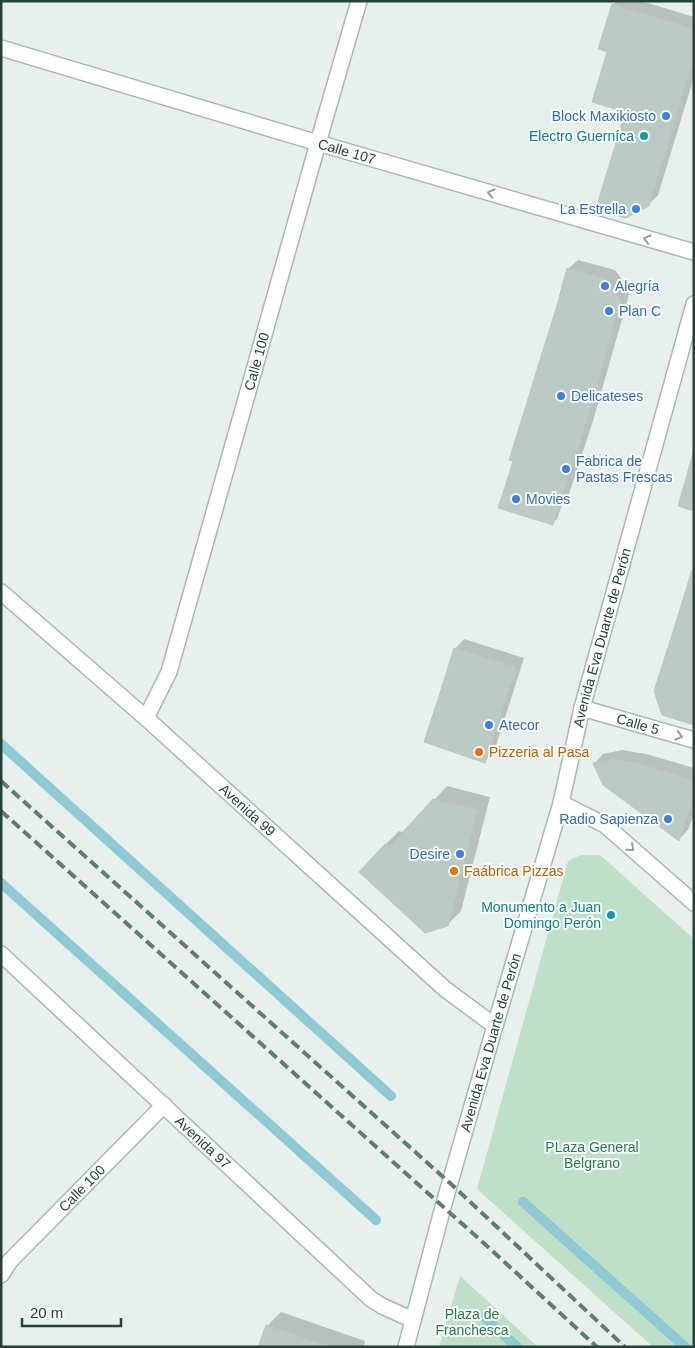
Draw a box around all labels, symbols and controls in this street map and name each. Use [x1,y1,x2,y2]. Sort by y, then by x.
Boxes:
place label: Block Maxikiosto [552,108,656,124]
marker: Block Maxikiosto [660,110,672,122]
place label: Electro Guerníca [529,128,634,144]
marker: Electro Guerníca [638,130,650,142]
street label: Calle 107 [316,135,378,167]
one-way arrow [487,189,495,199]
place label: La Estrella [560,201,626,217]
marker: La Estrella [630,203,642,215]
one-way arrow [643,234,652,244]
place label: Alegría [615,278,660,294]
marker: Alegría [599,280,611,292]
place label: Plan C [619,303,661,319]
marker: Plan C [603,305,615,317]
street label: Calle 100 [241,331,272,392]
place label: Delicateses [571,388,643,404]
marker: Delicateses [555,390,567,402]
place label: Fabrica de Pastas Frescas [576,453,672,485]
marker: Fabrica de Pastas Frescas [560,463,572,475]
place label: Movies [526,491,570,507]
marker: Movies [510,493,522,505]
street label: Avenida Eva Duarte de Perón [570,546,634,729]
street label: Calle 5 [615,710,661,738]
place label: Atecor [499,717,540,733]
marker: Atecor [483,719,495,731]
one-way arrow [675,730,683,740]
place label: Pizzeria al Pasa [489,744,590,760]
marker: Pizzeria al Pasa [473,746,485,758]
street label: Avenida 99 [216,781,279,839]
place label: Radio Sapienza [559,811,658,827]
marker: Radio Sapienza [662,813,674,825]
one-way arrow [625,842,634,851]
place label: Desire [410,846,450,862]
marker: Desire [454,848,466,860]
place label: Faábrica Pizzas [464,863,564,879]
marker: Faábrica Pizzas [448,865,460,877]
place label: Monumento a Juan Domingo Perón [481,899,601,931]
marker: Monumento a Juan Domingo Perón [605,909,617,921]
street label: Avenida Eva Duarte de Perón [457,951,524,1134]
street label: Avenida 97 [172,1113,234,1172]
park label: PLaza General Belgrano [545,1139,639,1171]
street label: Calle 100 [55,1161,109,1215]
scale bar [22,1296,121,1328]
text: 20 m [30,1304,63,1321]
park label: Plaza de Franchesca [435,1306,509,1338]

